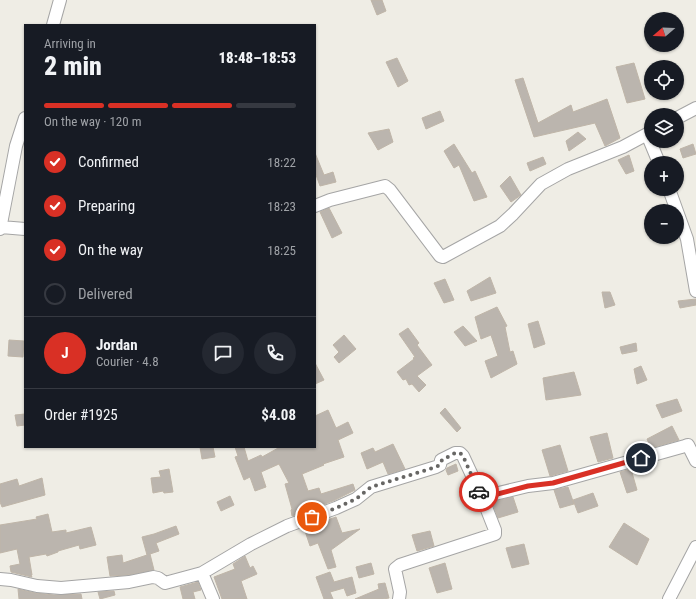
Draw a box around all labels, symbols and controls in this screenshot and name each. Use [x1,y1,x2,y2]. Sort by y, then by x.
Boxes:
north arrow [644,12,684,52]
map controls [644,12,684,244]
text: Arriving in [44,36,96,51]
text: 18:48–18:53 [218,49,296,67]
text: 2 min [44,51,102,81]
button: locate [644,60,684,100]
button: layers [644,108,684,148]
text: On the way · 120 m [44,114,141,129]
icon: check [44,151,66,173]
text: Confirmed [78,153,139,171]
text: 18:22 [267,155,296,170]
button: + [644,156,684,196]
icon: check [44,195,66,217]
text: Preparing [78,197,135,215]
text: 18:23 [267,199,296,214]
button: − [644,204,684,244]
icon: check [44,239,66,261]
text: On the way [78,241,143,259]
text: 18:25 [267,243,296,258]
text: Delivered [78,285,133,303]
button: chat [202,332,244,374]
button: phone [254,332,296,374]
text: Jordan [96,336,138,354]
text: J [61,344,69,362]
text: Courier · 4.8 [96,354,159,369]
text: Order #1925 [44,406,118,424]
text: $4.08 [261,406,296,424]
pin [624,441,658,475]
icon: home [630,447,652,469]
courier [459,472,499,512]
icon: car [468,481,490,503]
pin [295,500,329,534]
icon: bag [301,506,323,528]

